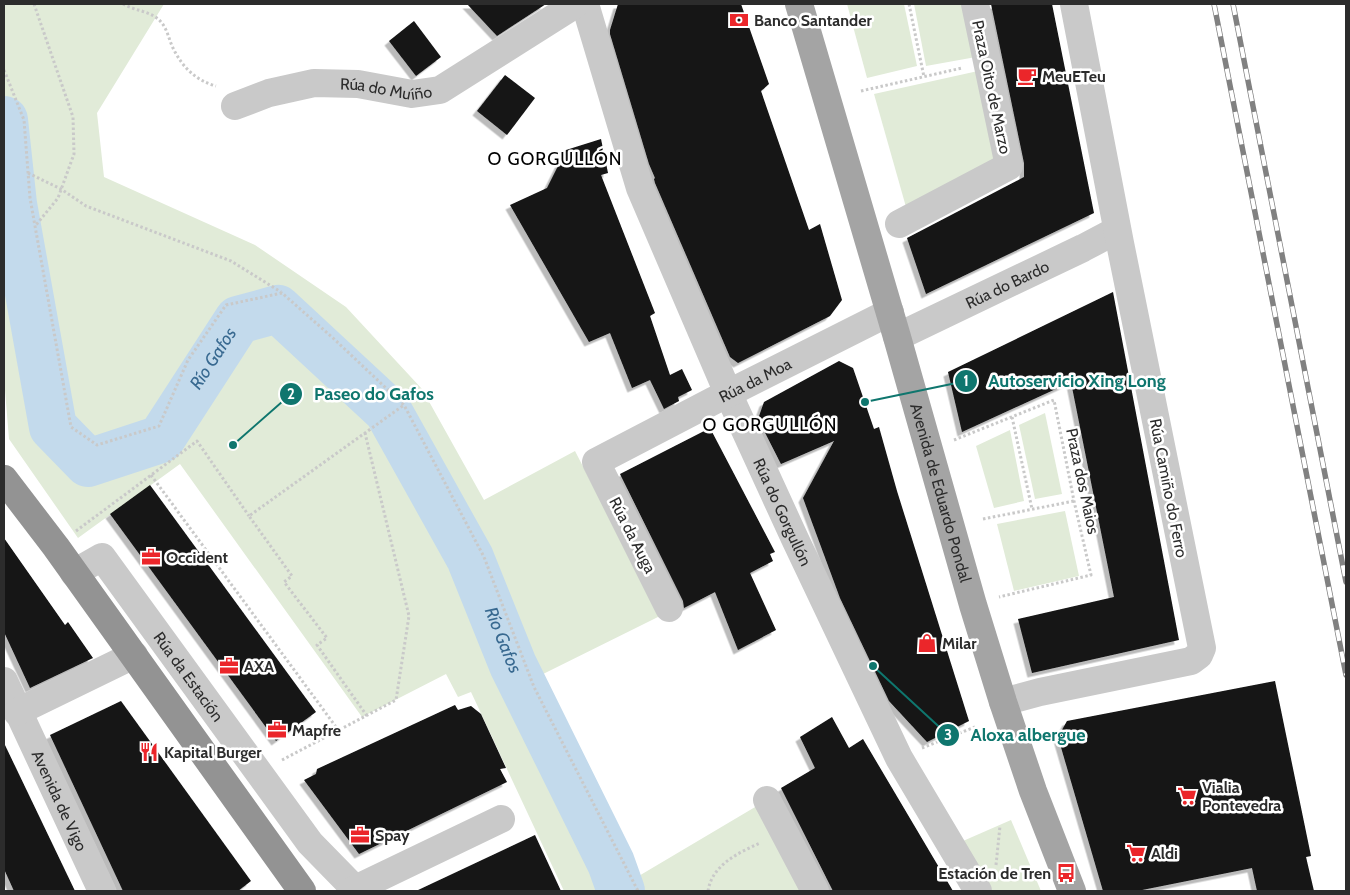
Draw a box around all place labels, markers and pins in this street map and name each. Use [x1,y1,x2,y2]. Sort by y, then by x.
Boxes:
bank icon: Banco Santander [728,9,750,31]
place label: Banco Santander [754,11,872,30]
cafe icon: MeuETeu [1016,65,1038,87]
place label: MeuETeu [1042,67,1106,86]
callout: Autoservicio Xing Long [953,364,1175,397]
callout: Paseo do Gafos [279,378,444,411]
office icon: Occident [140,546,162,568]
place label: Occident [166,548,229,567]
shop icon: Milar [916,632,938,654]
place label: Milar [942,634,977,653]
office icon: AXA [218,655,240,677]
place label: AXA [244,657,274,676]
office icon: Mapfre [266,719,288,741]
callout: Aloxa albergue [936,719,1095,752]
place label: Mapfre [292,721,341,740]
restaurant icon: Kapital Burger [138,741,160,763]
place label: Kapital Burger [164,743,262,762]
place label: Vialia Pontevedra [1202,778,1281,815]
supermarket icon: Vialia Pontevedra [1176,785,1198,807]
office icon: Spay [349,824,371,846]
place label: Spay [375,826,410,845]
supermarket icon: Aldi [1125,842,1147,864]
place label: Aldi [1151,844,1178,863]
bus stop icon: Estación de Tren [1055,862,1077,884]
place label: Estación de Tren [938,864,1051,883]

